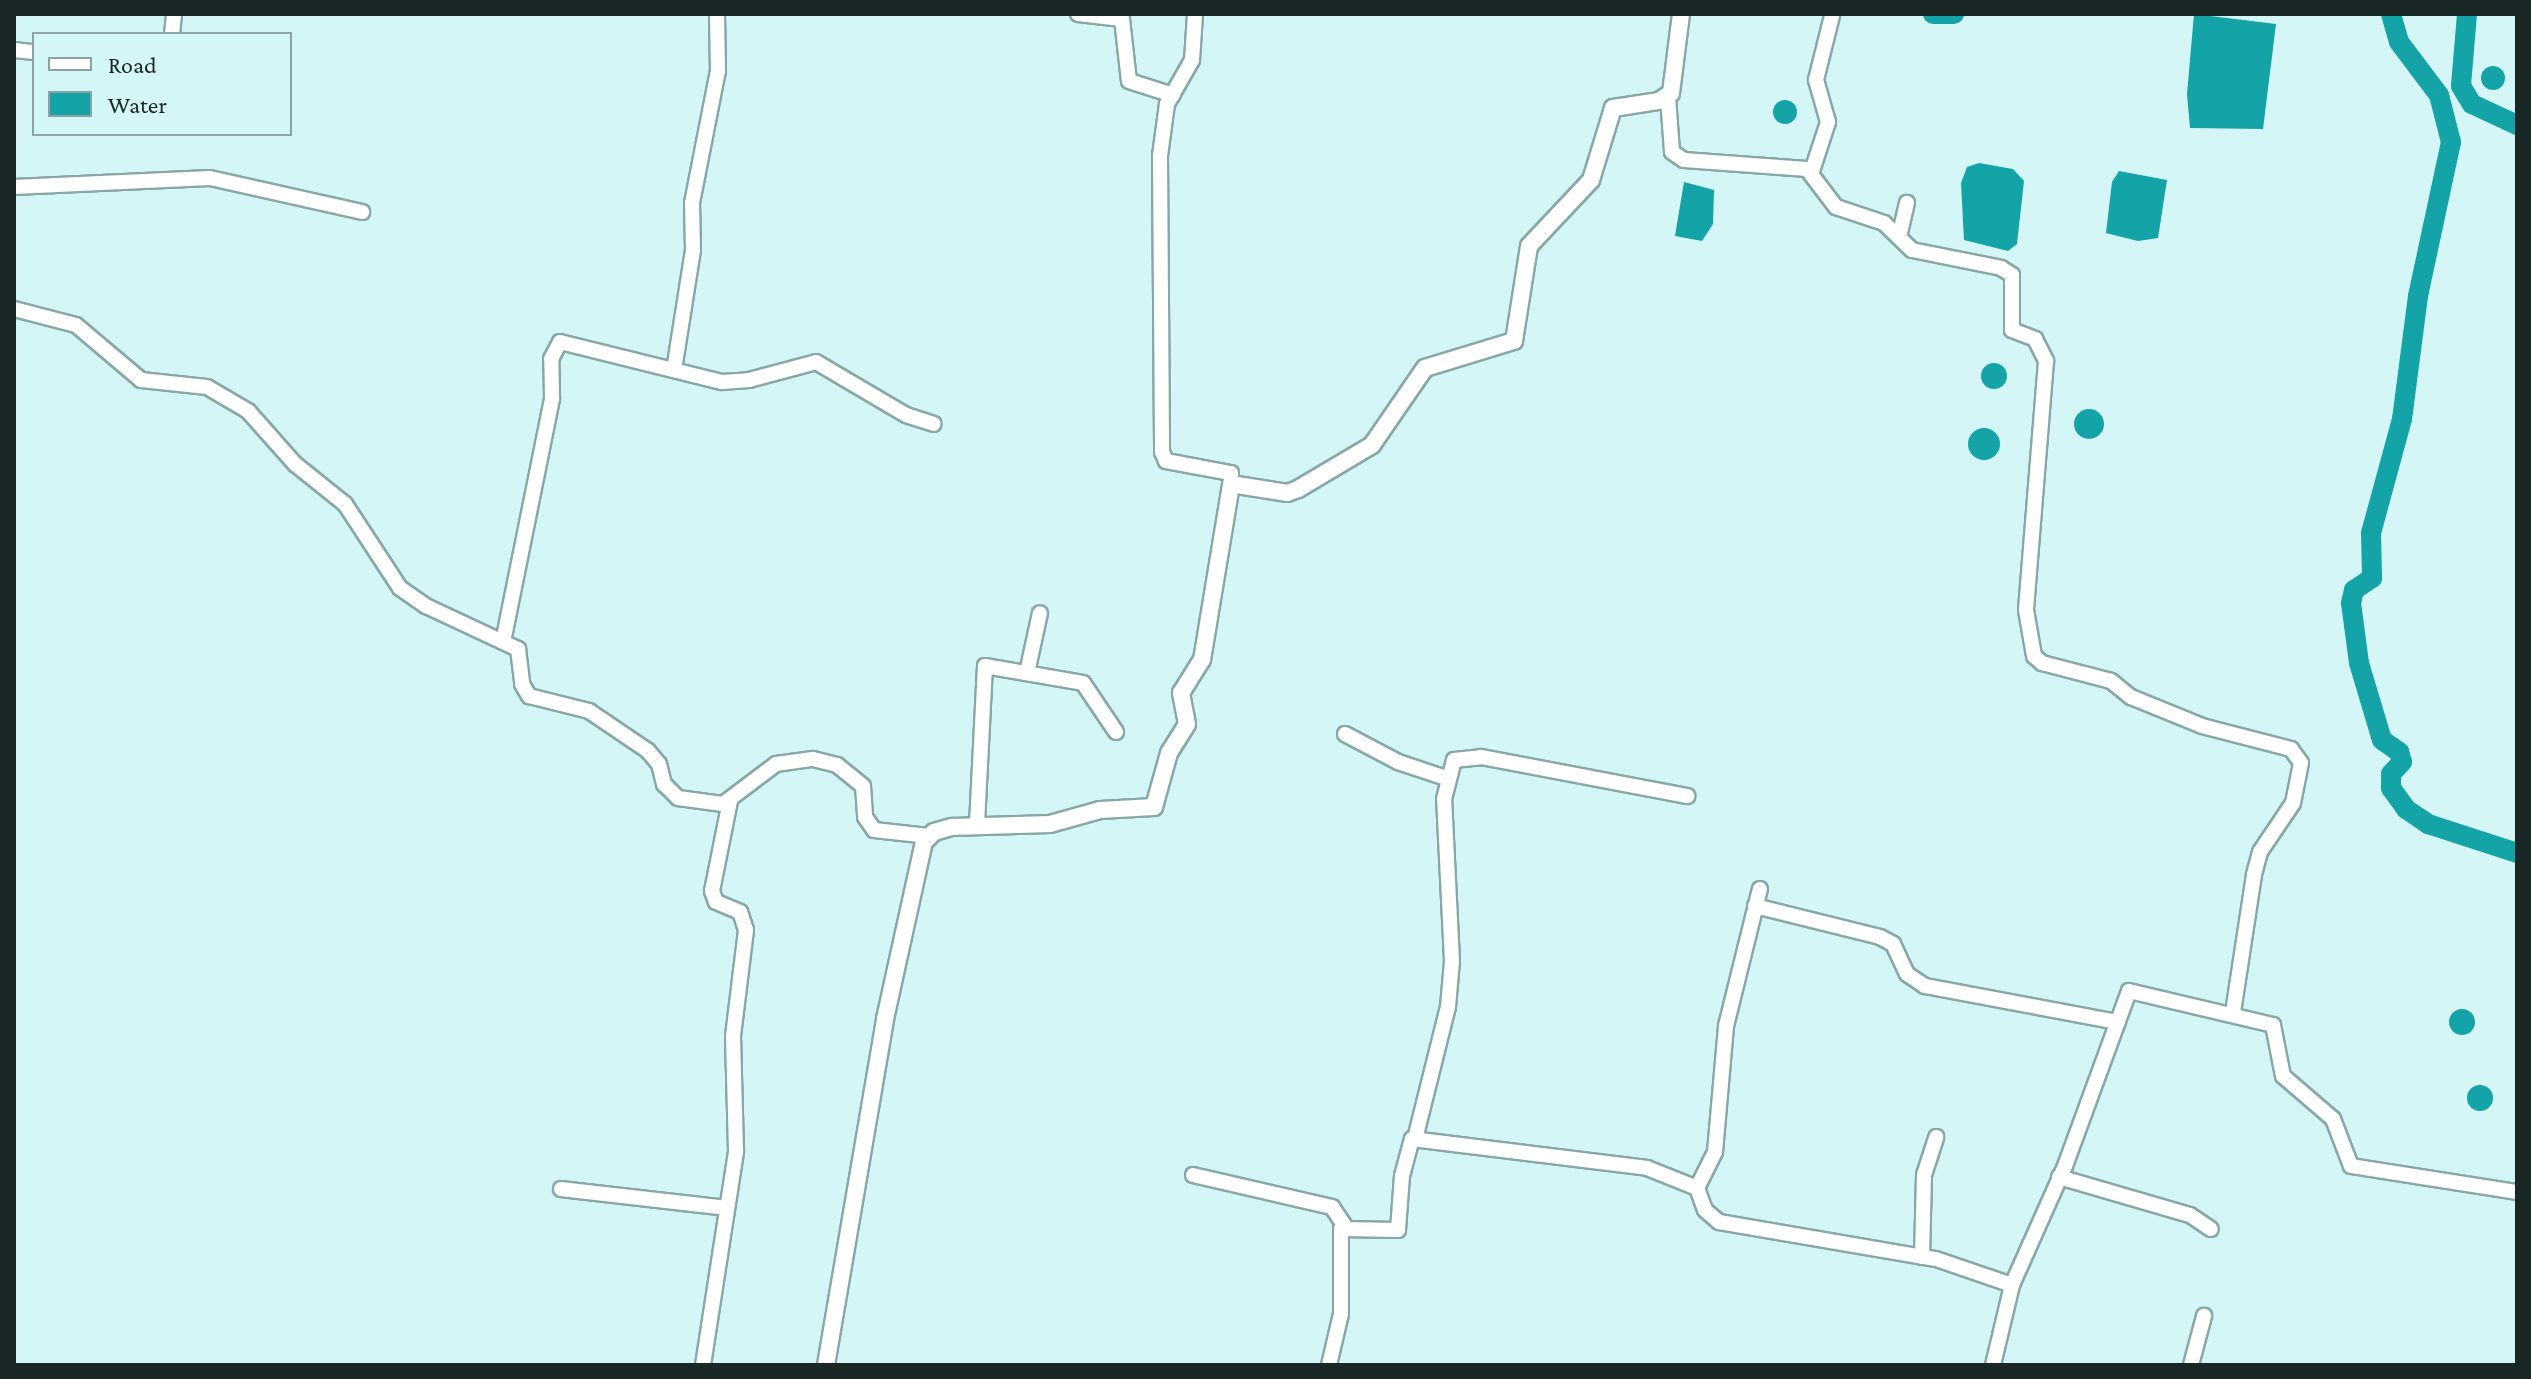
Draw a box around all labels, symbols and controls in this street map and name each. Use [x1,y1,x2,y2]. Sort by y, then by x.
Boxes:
legend [32,32,292,136]
text: Road [108,51,157,78]
text: Water [108,91,167,118]

